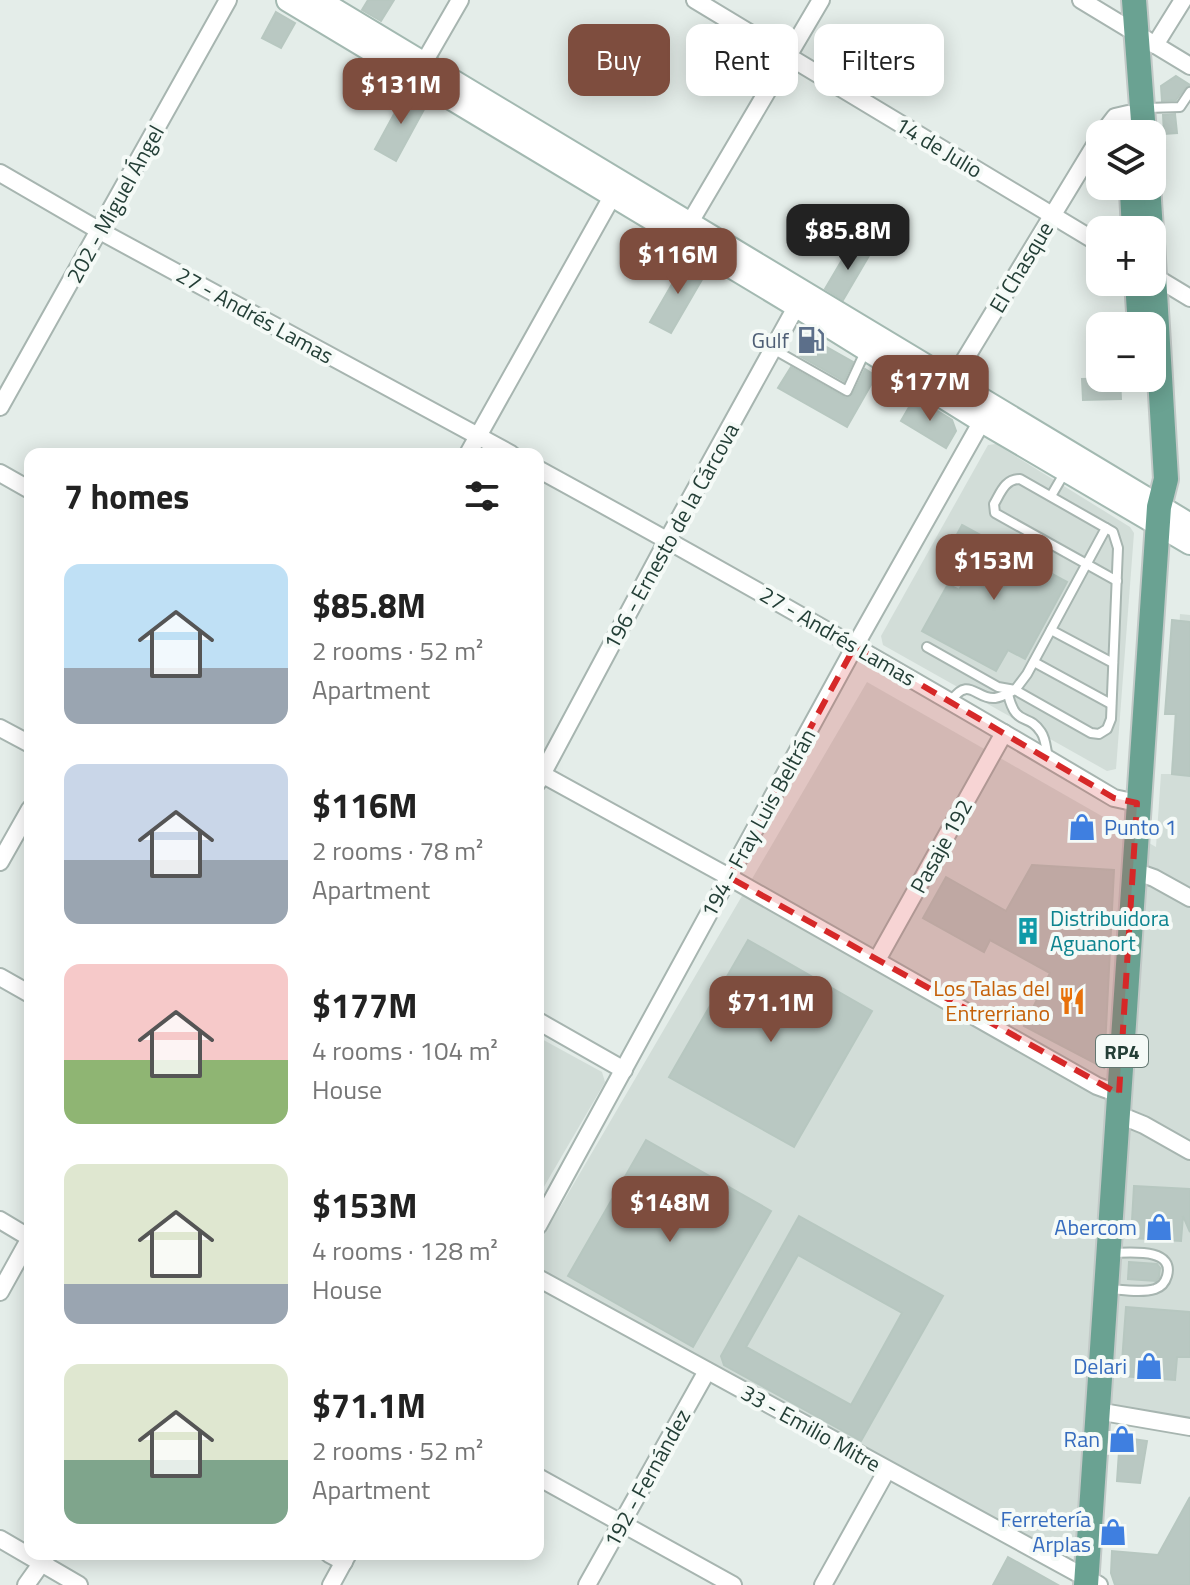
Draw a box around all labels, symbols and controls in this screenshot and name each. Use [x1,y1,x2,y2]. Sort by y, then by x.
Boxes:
chip: Buy [568,24,670,96]
chip: Rent [686,24,798,96]
chip: Filters [814,24,944,96]
pin: $131M [345,58,457,126]
text: $131M [361,64,441,103]
street label: 14 de Julio [889,108,989,186]
street label: 202 - Miguel Ángel [57,119,173,289]
map controls [1086,120,1166,392]
button: layers [1086,120,1166,200]
pin: $85.8M [783,204,913,272]
text: $85.8M [804,210,892,249]
street label: El Chasque [980,215,1062,319]
button: + [1086,216,1166,296]
pin: $116M [622,228,734,296]
text: $116M [638,234,718,273]
street label: 27 - Andrés Lamas [170,258,340,372]
button: − [1086,312,1166,392]
place label: Gulf [751,323,790,357]
fuel station icon: Gulf [796,325,826,355]
pin: $177M [874,355,986,423]
text: $177M [890,361,970,400]
street label: 196 - Ernesto de la Cárcova [594,416,748,656]
text: 7 homes [64,470,189,522]
icon: filters [460,474,504,518]
pin: $153M [938,534,1050,602]
text: $153M [954,540,1034,579]
street label: 27 - Andrés Lamas [754,577,922,695]
text: $85.8M [312,579,426,631]
icon: home [128,596,224,692]
text: 2 rooms · 52 m² [312,631,483,670]
text: Apartment [312,670,430,709]
street label: 194 - Fray Luis Beltrán [692,722,824,924]
text: $116M [312,779,417,831]
street label: Pasaje 192 [901,793,981,899]
icon: home [128,796,224,892]
place label: Punto 1 [1104,810,1177,844]
shop icon: Punto 1 [1067,812,1097,842]
text: 2 rooms · 78 m² [312,831,483,870]
text: Apartment [312,870,430,909]
place label: Distribuidora Aguanort [1050,901,1169,960]
building icon: Distribuidora Aguanort [1013,916,1043,946]
place label: Los Talas del Entrerriano [933,971,1050,1030]
pin: $71.1M [706,976,836,1044]
text: $177M [312,979,417,1031]
text: $71.1M [727,982,815,1021]
restaurant icon: Los Talas del Entrerriano [1057,986,1087,1016]
icon: home [128,996,224,1092]
text: 4 rooms · 104 m² [312,1031,498,1070]
road number: RP4 [1096,1035,1148,1067]
text: House [312,1070,382,1109]
pin: $148M [614,1176,726,1244]
text: $153M [312,1179,417,1231]
text: $148M [630,1182,710,1221]
icon: home [128,1196,224,1292]
place label: Abercom [1054,1210,1137,1244]
shop icon: Abercom [1144,1212,1174,1242]
text: 4 rooms · 128 m² [312,1231,498,1270]
text: House [312,1270,382,1309]
place label: Delari [1073,1349,1127,1383]
shop icon: Delari [1134,1351,1164,1381]
street label: 33 - Emilio Mitre [735,1376,887,1480]
text: $71.1M [312,1379,426,1431]
icon: home [128,1396,224,1492]
street label: 192 - Fernández [595,1403,699,1553]
place label: Ran [1064,1422,1100,1456]
shop icon: Ran [1107,1424,1137,1454]
text: 2 rooms · 52 m² [312,1431,483,1470]
text: Apartment [312,1470,430,1509]
place label: Ferretería Arplas [1000,1502,1091,1561]
shop icon: Ferretería Arplas [1098,1517,1128,1547]

